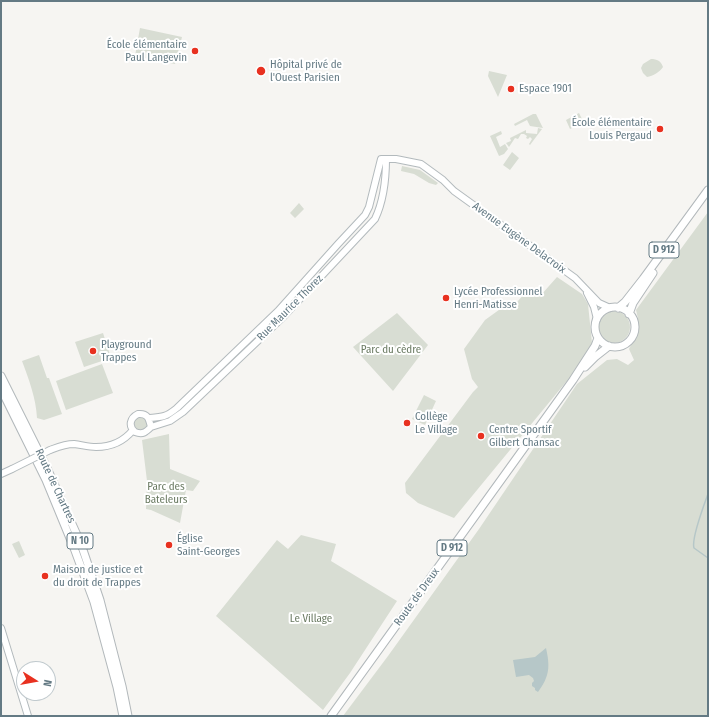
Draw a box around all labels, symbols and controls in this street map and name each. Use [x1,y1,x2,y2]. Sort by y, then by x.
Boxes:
place label: École élémentaire Paul Langevin [107,38,187,64]
marker: École élémentaire Paul Langevin [190,46,200,56]
place label: Hôpital privé de l'Ouest Parisien [270,58,342,84]
marker: Hôpital privé de l'Ouest Parisien [255,65,267,77]
place label: Espace 1901 [519,82,572,96]
marker: Espace 1901 [506,84,516,94]
place label: École élémentaire Louis Pergaud [572,116,652,142]
marker: École élémentaire Louis Pergaud [655,124,665,134]
street label: Avenue Eugène Delacroix [470,200,568,276]
road number: D 912 [649,242,679,258]
street label: Rue Maurice Thorez [254,272,326,344]
place label: Lycée Professionnel Henri-Matisse [454,285,542,311]
marker: Lycée Professionnel Henri-Matisse [441,293,451,303]
place label: Playground Trappes [101,338,152,364]
park label: Parc du cèdre [361,343,421,357]
marker: Playground Trappes [88,346,98,356]
place label: Collège Le Village [415,410,457,436]
marker: Collège Le Village [402,418,412,428]
place label: Centre Sportif Gilbert Chansac [489,423,559,449]
marker: Centre Sportif Gilbert Chansac [476,431,486,441]
street label: Route de Chartres [32,447,78,525]
park label: Parc des Bateleurs [145,480,187,506]
place label: Église Saint-Georges [177,532,240,558]
road number: N 10 [67,533,93,549]
marker: Église Saint-Georges [164,540,174,550]
road number: D 912 [437,540,467,556]
place label: Maison de justice et du droit de Trappes [53,563,143,589]
street label: Route de Dreux [391,565,443,629]
marker: Maison de justice et du droit de Trappes [40,571,50,581]
park label: Le Village [290,612,332,626]
north arrow [16,661,56,701]
text: N [40,679,54,688]

